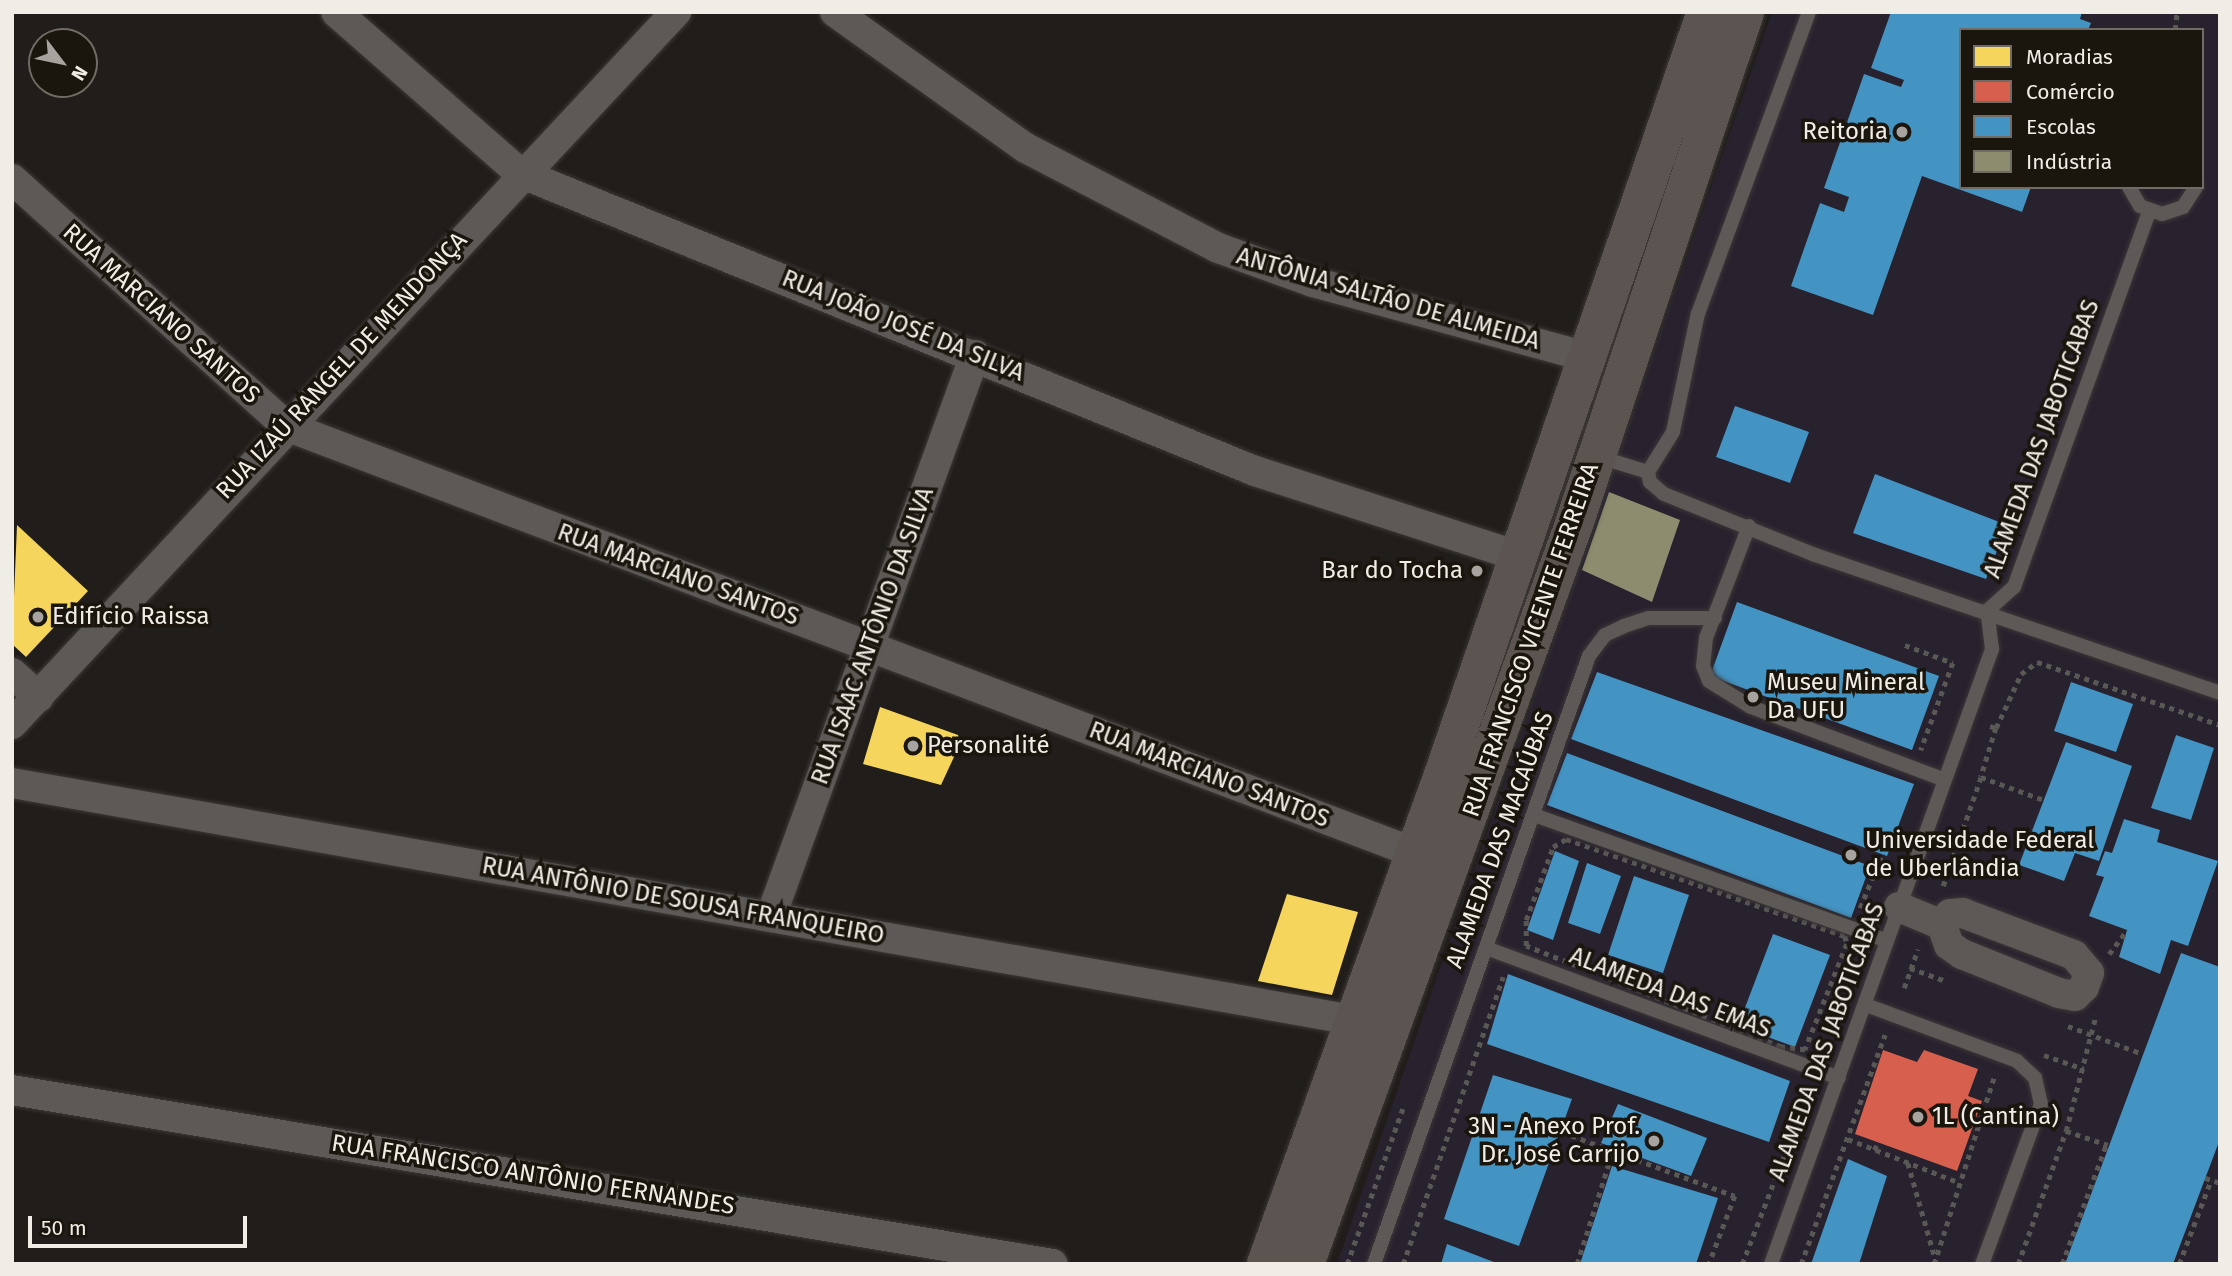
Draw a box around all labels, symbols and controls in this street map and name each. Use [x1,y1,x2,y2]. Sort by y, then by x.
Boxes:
north arrow [28,28,98,98]
legend [1959,28,2204,189]
text: Moradias [2026,44,2113,70]
text: N [66,62,93,85]
text: Comércio [2026,79,2115,105]
text: Escolas [2026,114,2096,140]
place label: Reitoria [1803,118,1888,146]
marker: Reitoria [1894,124,1910,140]
text: Indústria [2026,149,2112,175]
street label: RUA MARCIANO SANTOS [57,218,265,410]
street label: RUA IZAÚ RANGEL DE MENDONÇA [211,226,473,506]
street label: ANTÔNIA SALTÃO DE ALMEIDA [1233,242,1543,356]
street label: RUA JOÃO JOSÉ DA SILVA [778,264,1028,388]
street label: ALAMEDA DAS JABOTICABAS [1978,296,2106,582]
street label: RUA FRANCISCO VICENTE FERREIRA [1457,459,1605,821]
street label: RUA ISAAC ANTÔNIO DA SILVA [806,483,940,789]
street label: RUA MARCIANO SANTOS [553,518,803,632]
place label: Bar do Tocha [1321,557,1463,585]
marker: Bar do Tocha [1469,563,1485,579]
place label: Edifício Raissa [52,603,209,631]
marker: Edifício Raissa [30,609,46,625]
place label: Museu Mineral Da UFU [1767,669,1925,725]
marker: Museu Mineral Da UFU [1745,689,1761,705]
street label: ALAMEDA DAS MACAÚBAS [1440,708,1560,972]
street label: RUA MARCIANO SANTOS [1085,716,1333,834]
place label: Personalité [927,732,1049,760]
marker: Personalité [905,738,921,754]
place label: Universidade Federal de Uberlândia [1865,827,2094,883]
marker: Universidade Federal de Uberlândia [1843,847,1859,863]
street label: RUA ANTÔNIO DE SOUSA FRANQUEIRO [480,851,886,951]
street label: ALAMEDA DAS JABOTICABAS [1763,899,1891,1185]
street label: ALAMEDA DAS EMAS [1565,941,1775,1045]
place label: 1L (Cantina) [1932,1103,2059,1131]
marker: 1L (Cantina) [1910,1109,1926,1125]
place label: 3N - Anexo Prof. Dr. José Carrijo [1468,1113,1640,1169]
street label: RUA FRANCISCO ANTÔNIO FERNANDES [329,1129,737,1221]
marker: 3N - Anexo Prof. Dr. José Carrijo [1646,1133,1662,1149]
scale bar [32,1202,250,1246]
text: 50 m [41,1215,87,1241]

